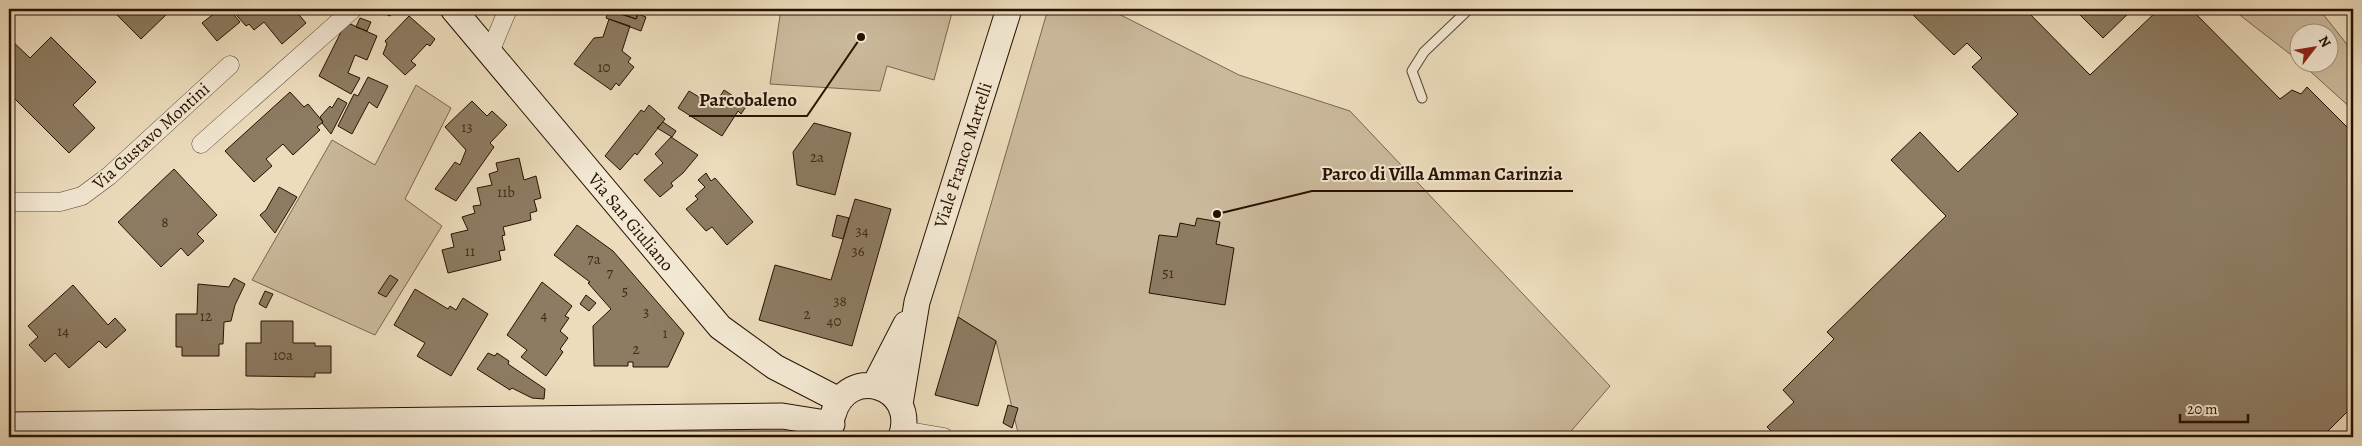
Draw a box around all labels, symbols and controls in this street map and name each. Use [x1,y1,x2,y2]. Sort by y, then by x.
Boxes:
north arrow [2290,22,2340,72]
text: N [2314,32,2335,51]
house number: 10 [597,57,611,77]
street label: Via Gustavo Montini [87,77,215,196]
street label: Viale Franco Martelli [928,79,998,232]
callout: Parcobaleno [689,82,807,116]
text: Parcobaleno [699,87,797,113]
house number: 13 [461,117,473,137]
house number: 2a [810,147,824,167]
callout: Parco di Villa Amman Carinzia [1312,157,1573,191]
text: Parco di Villa Amman Carinzia [1321,161,1563,187]
street label: Via San Giuliano [582,167,679,276]
house number: 11b [497,182,515,202]
house number: 8 [161,212,169,232]
house number: 34 [855,221,869,241]
house number: 11 [465,241,475,261]
house number: 36 [851,241,865,261]
house number: 7a [587,249,601,269]
house number: 7 [607,263,614,283]
house number: 51 [1162,263,1174,283]
house number: 5 [622,281,628,301]
house number: 38 [833,291,847,311]
house number: 3 [643,302,649,322]
house number: 2 [803,304,811,324]
house number: 4 [541,305,548,325]
house number: 12 [200,306,212,326]
house number: 40 [827,311,841,331]
house number: 14 [57,321,69,341]
house number: 1 [662,323,668,343]
house number: 2 [632,339,640,359]
house number: 10a [273,345,293,365]
scale bar [2180,391,2247,423]
text: 20 m [2187,399,2218,419]

